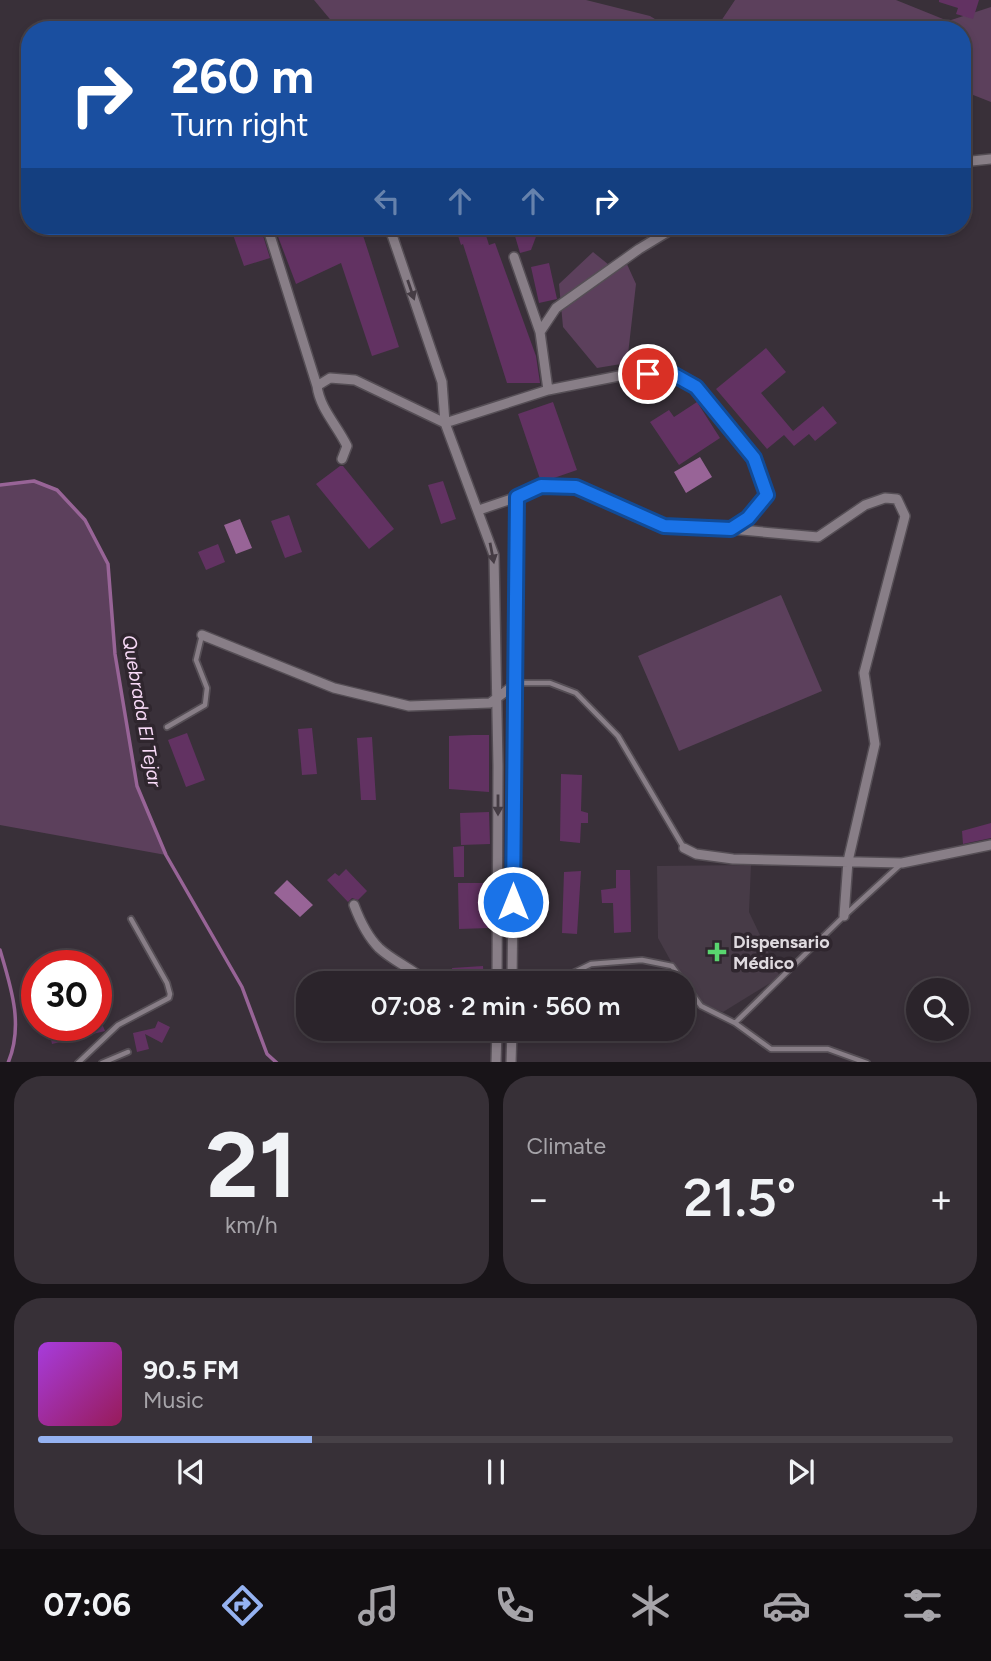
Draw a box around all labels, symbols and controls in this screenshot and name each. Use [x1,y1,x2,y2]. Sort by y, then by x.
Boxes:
text: 260 m [171,46,314,105]
icon: right [56,49,147,140]
text: Turn right [171,106,309,144]
icon: left [368,182,406,220]
icon: ahead [441,182,479,220]
icon: ahead [514,182,552,220]
icon: right [587,182,625,220]
one-way arrow [406,280,417,301]
pin [618,344,678,404]
icon: arrive [629,355,667,393]
one-way arrow [487,542,498,564]
water label: Quebrada El Tejar [117,633,167,789]
one-way arrow [492,794,504,816]
position arrow [476,865,550,939]
place label: Dispensario Médico [733,931,830,974]
marker: Dispensario Médico [707,942,727,962]
speed limit sign: 30 [21,950,112,1041]
map controls [906,978,969,1041]
button: search [906,978,969,1041]
text: 07:08 · 2 min · 560 m [371,990,620,1022]
text: 21 [206,1111,297,1220]
text: Climate [527,1132,606,1160]
text: 21.5° [683,1167,796,1229]
text: − [527,1176,550,1222]
text: + [929,1176,953,1222]
text: km/h [225,1211,278,1239]
text: 90.5 FM [143,1354,239,1386]
text: Music [143,1386,204,1414]
icon: previous [172,1453,210,1491]
icon: pause [477,1453,515,1491]
icon: next [782,1453,820,1491]
icon: directions [218,1581,267,1630]
icon: music [354,1581,403,1630]
icon: phone [490,1581,539,1630]
icon: climate [626,1581,675,1630]
icon: car [762,1581,811,1630]
icon: filters [898,1581,947,1630]
text: 07:06 [44,1586,131,1624]

